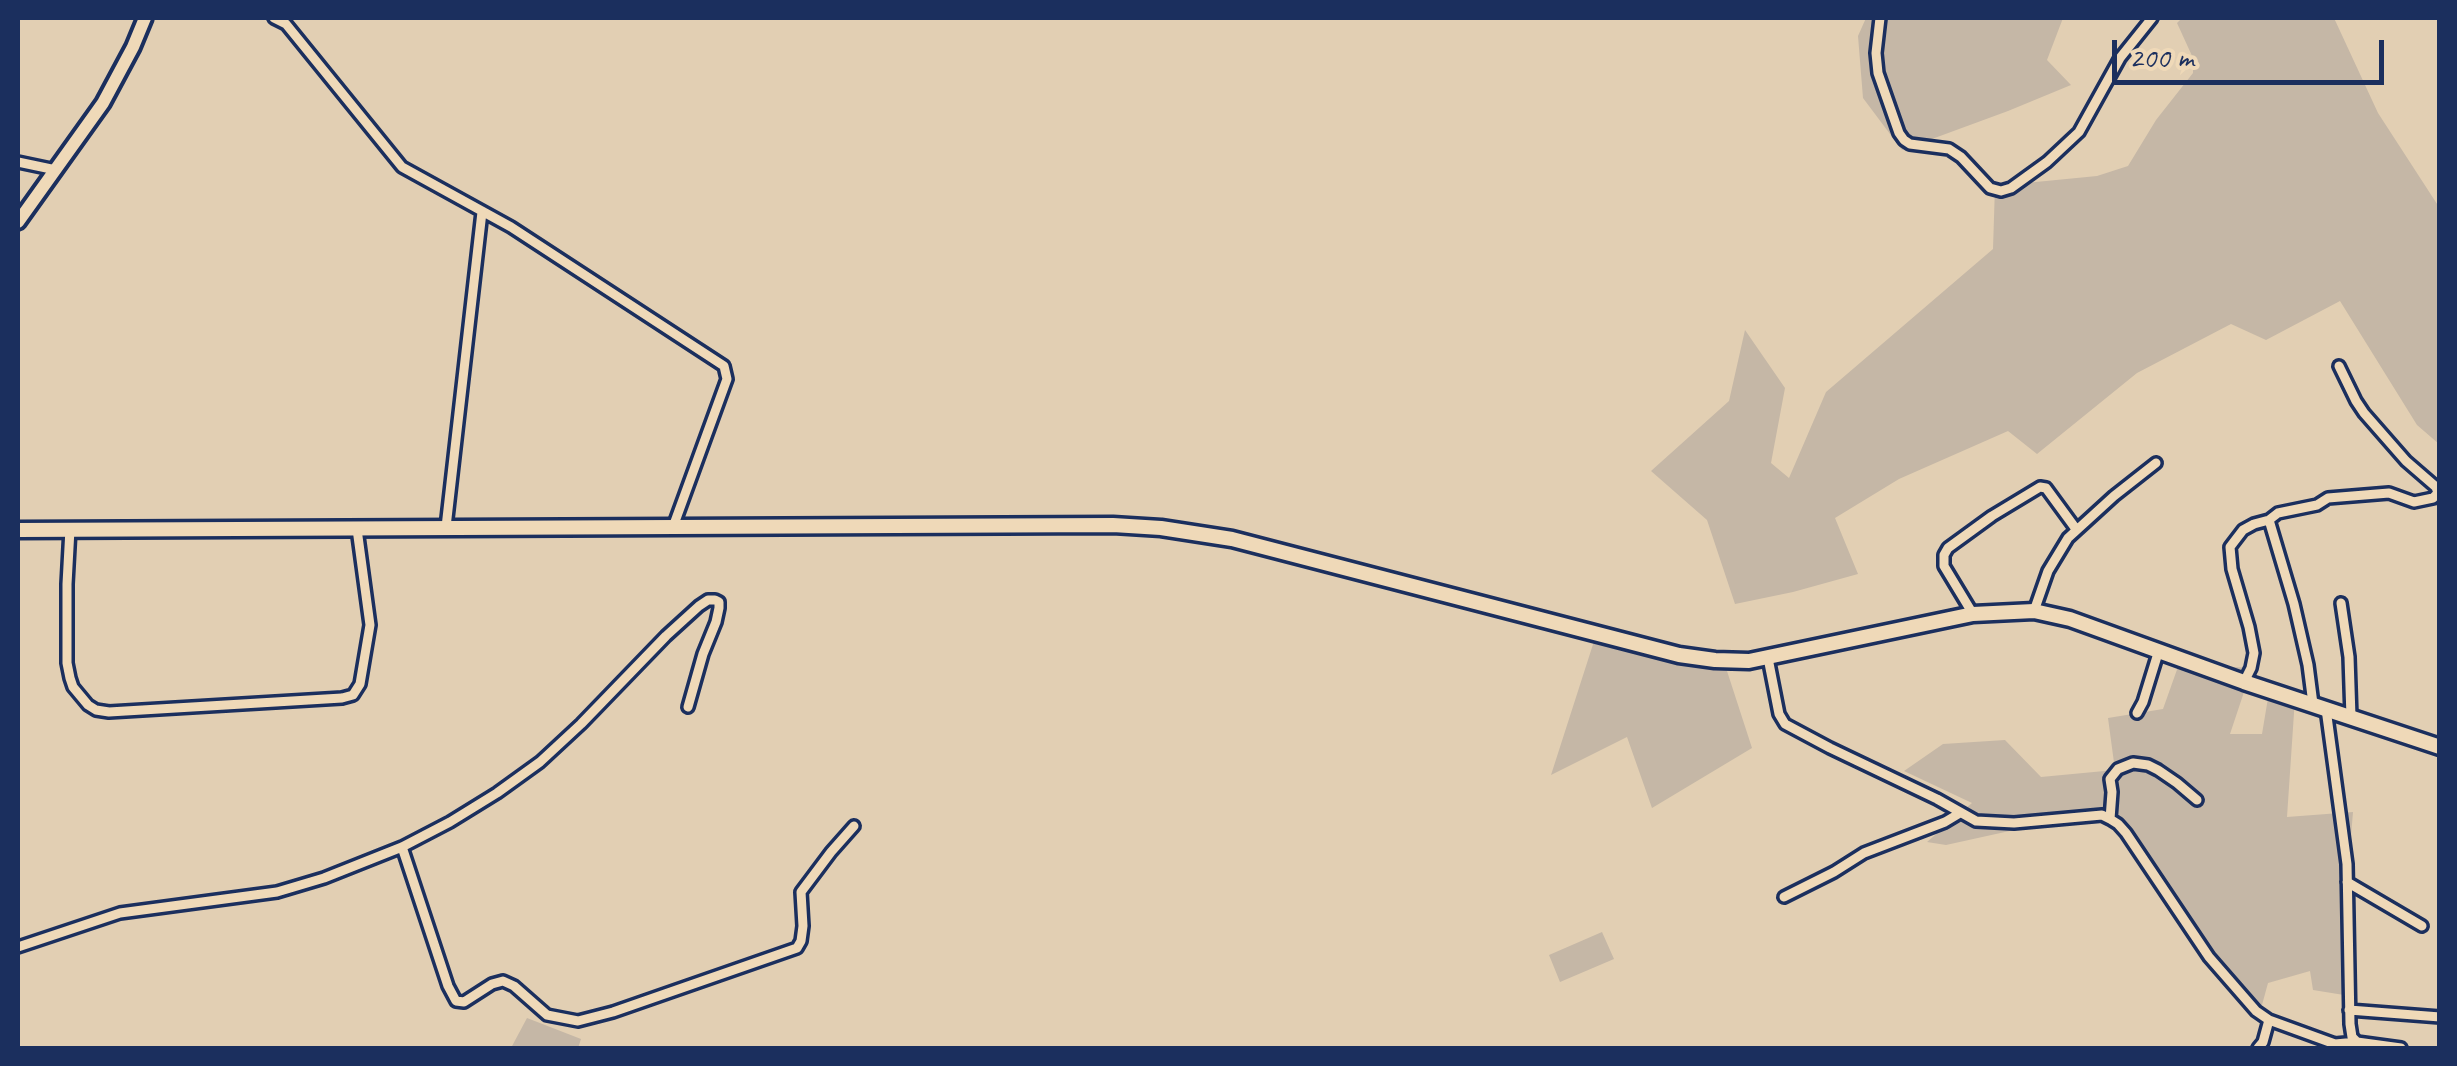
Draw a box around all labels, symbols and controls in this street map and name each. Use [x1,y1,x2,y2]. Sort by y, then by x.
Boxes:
scale bar [2117,20,2390,82]
text: 200 m [2129,38,2194,76]

